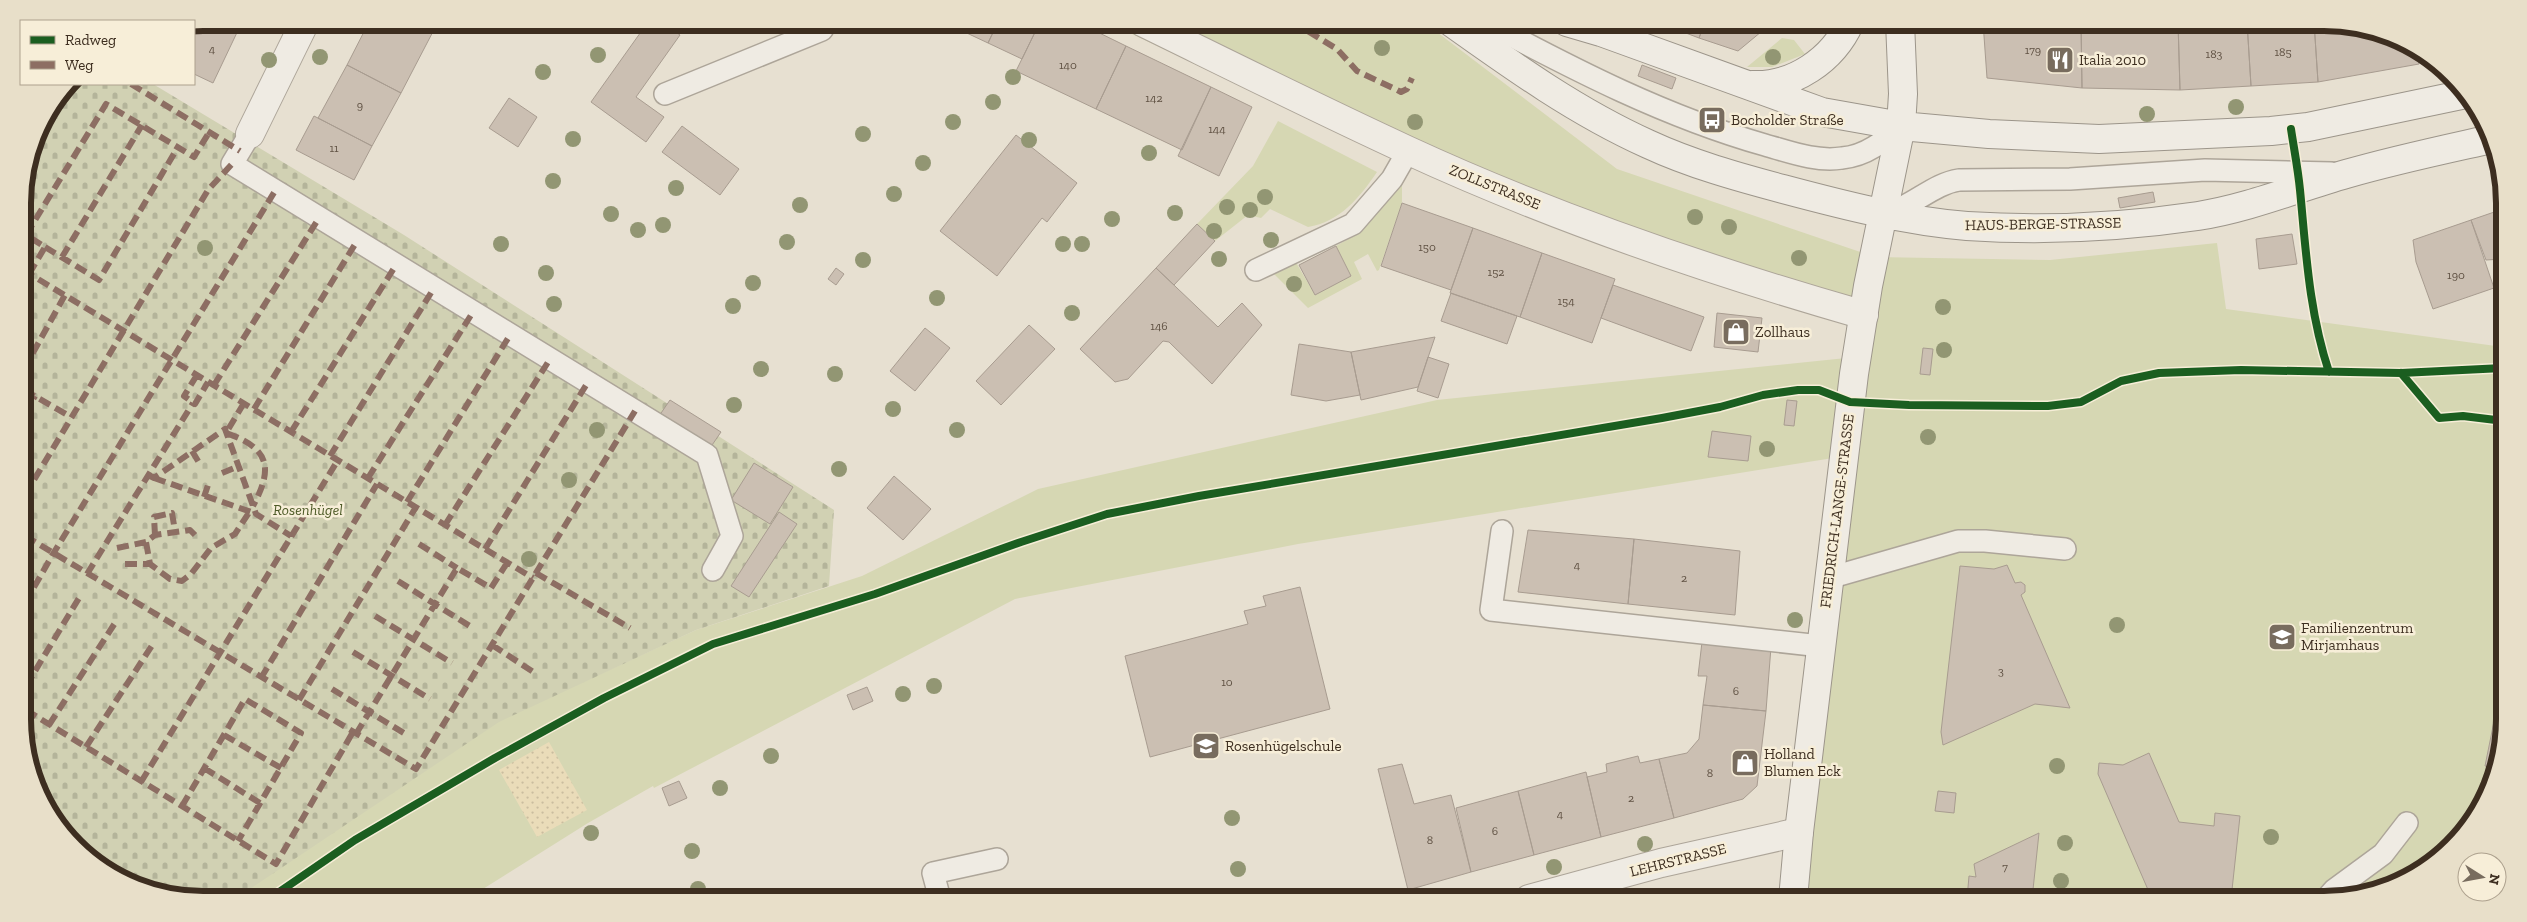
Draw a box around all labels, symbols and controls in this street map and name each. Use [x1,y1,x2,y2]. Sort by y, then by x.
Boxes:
legend [20,20,195,85]
text: Radweg [65,31,116,49]
house number: 4 [209,42,216,56]
house number: 179 [2025,43,2041,57]
restaurant icon: Italia 2010 [2045,45,2075,75]
house number: 185 [2274,45,2292,59]
house number: 183 [2206,47,2223,61]
place label: Italia 2010 [2079,51,2146,69]
text: Weg [65,56,94,74]
house number: 140 [1059,58,1077,72]
house number: 142 [1145,91,1163,105]
house number: 9 [357,98,363,112]
bus stop icon: Bocholder Straße [1697,105,1727,135]
place label: Bocholder Straße [1731,111,1843,129]
house number: 144 [1208,122,1226,136]
house number: 11 [329,141,339,155]
street label: ZOLLSTRASSE [1447,161,1543,214]
street label: HAUS-BERGE-STRASSE [1965,214,2122,234]
house number: 150 [1418,240,1436,254]
house number: 152 [1488,265,1504,279]
house number: 190 [2447,268,2465,282]
house number: 154 [1557,294,1575,308]
shop icon: Zollhaus [1721,317,1751,347]
house number: 146 [1150,319,1168,333]
place label: Zollhaus [1755,323,1810,341]
street label: FRIEDRICH-LANGE-STRASSE [1816,413,1858,609]
park label: Rosenhügel [273,501,343,519]
house number: 4 [1574,558,1581,572]
house number: 2 [1681,571,1687,585]
place label: Familienzentrum Mirjamhaus [2301,619,2413,654]
school or university icon: Familienzentrum Mirjamhaus [2267,622,2297,652]
house number: 3 [1998,664,2004,678]
house number: 10 [1221,675,1233,689]
house number: 6 [1733,684,1739,698]
school or university icon: Rosenhügelschule [1191,731,1221,761]
place label: Rosenhügelschule [1225,737,1341,755]
place label: Holland Blumen Eck [1764,745,1841,780]
shop icon: Holland Blumen Eck [1730,748,1760,778]
house number: 8 [1707,766,1713,780]
house number: 2 [1628,791,1634,805]
house number: 4 [1557,807,1564,821]
house number: 6 [1492,824,1498,838]
house number: 8 [1427,833,1433,847]
street label: LEHRSTRASSE [1628,839,1728,881]
north arrow [2457,852,2507,902]
house number: 7 [2002,860,2008,874]
text: N [2485,873,2504,887]

